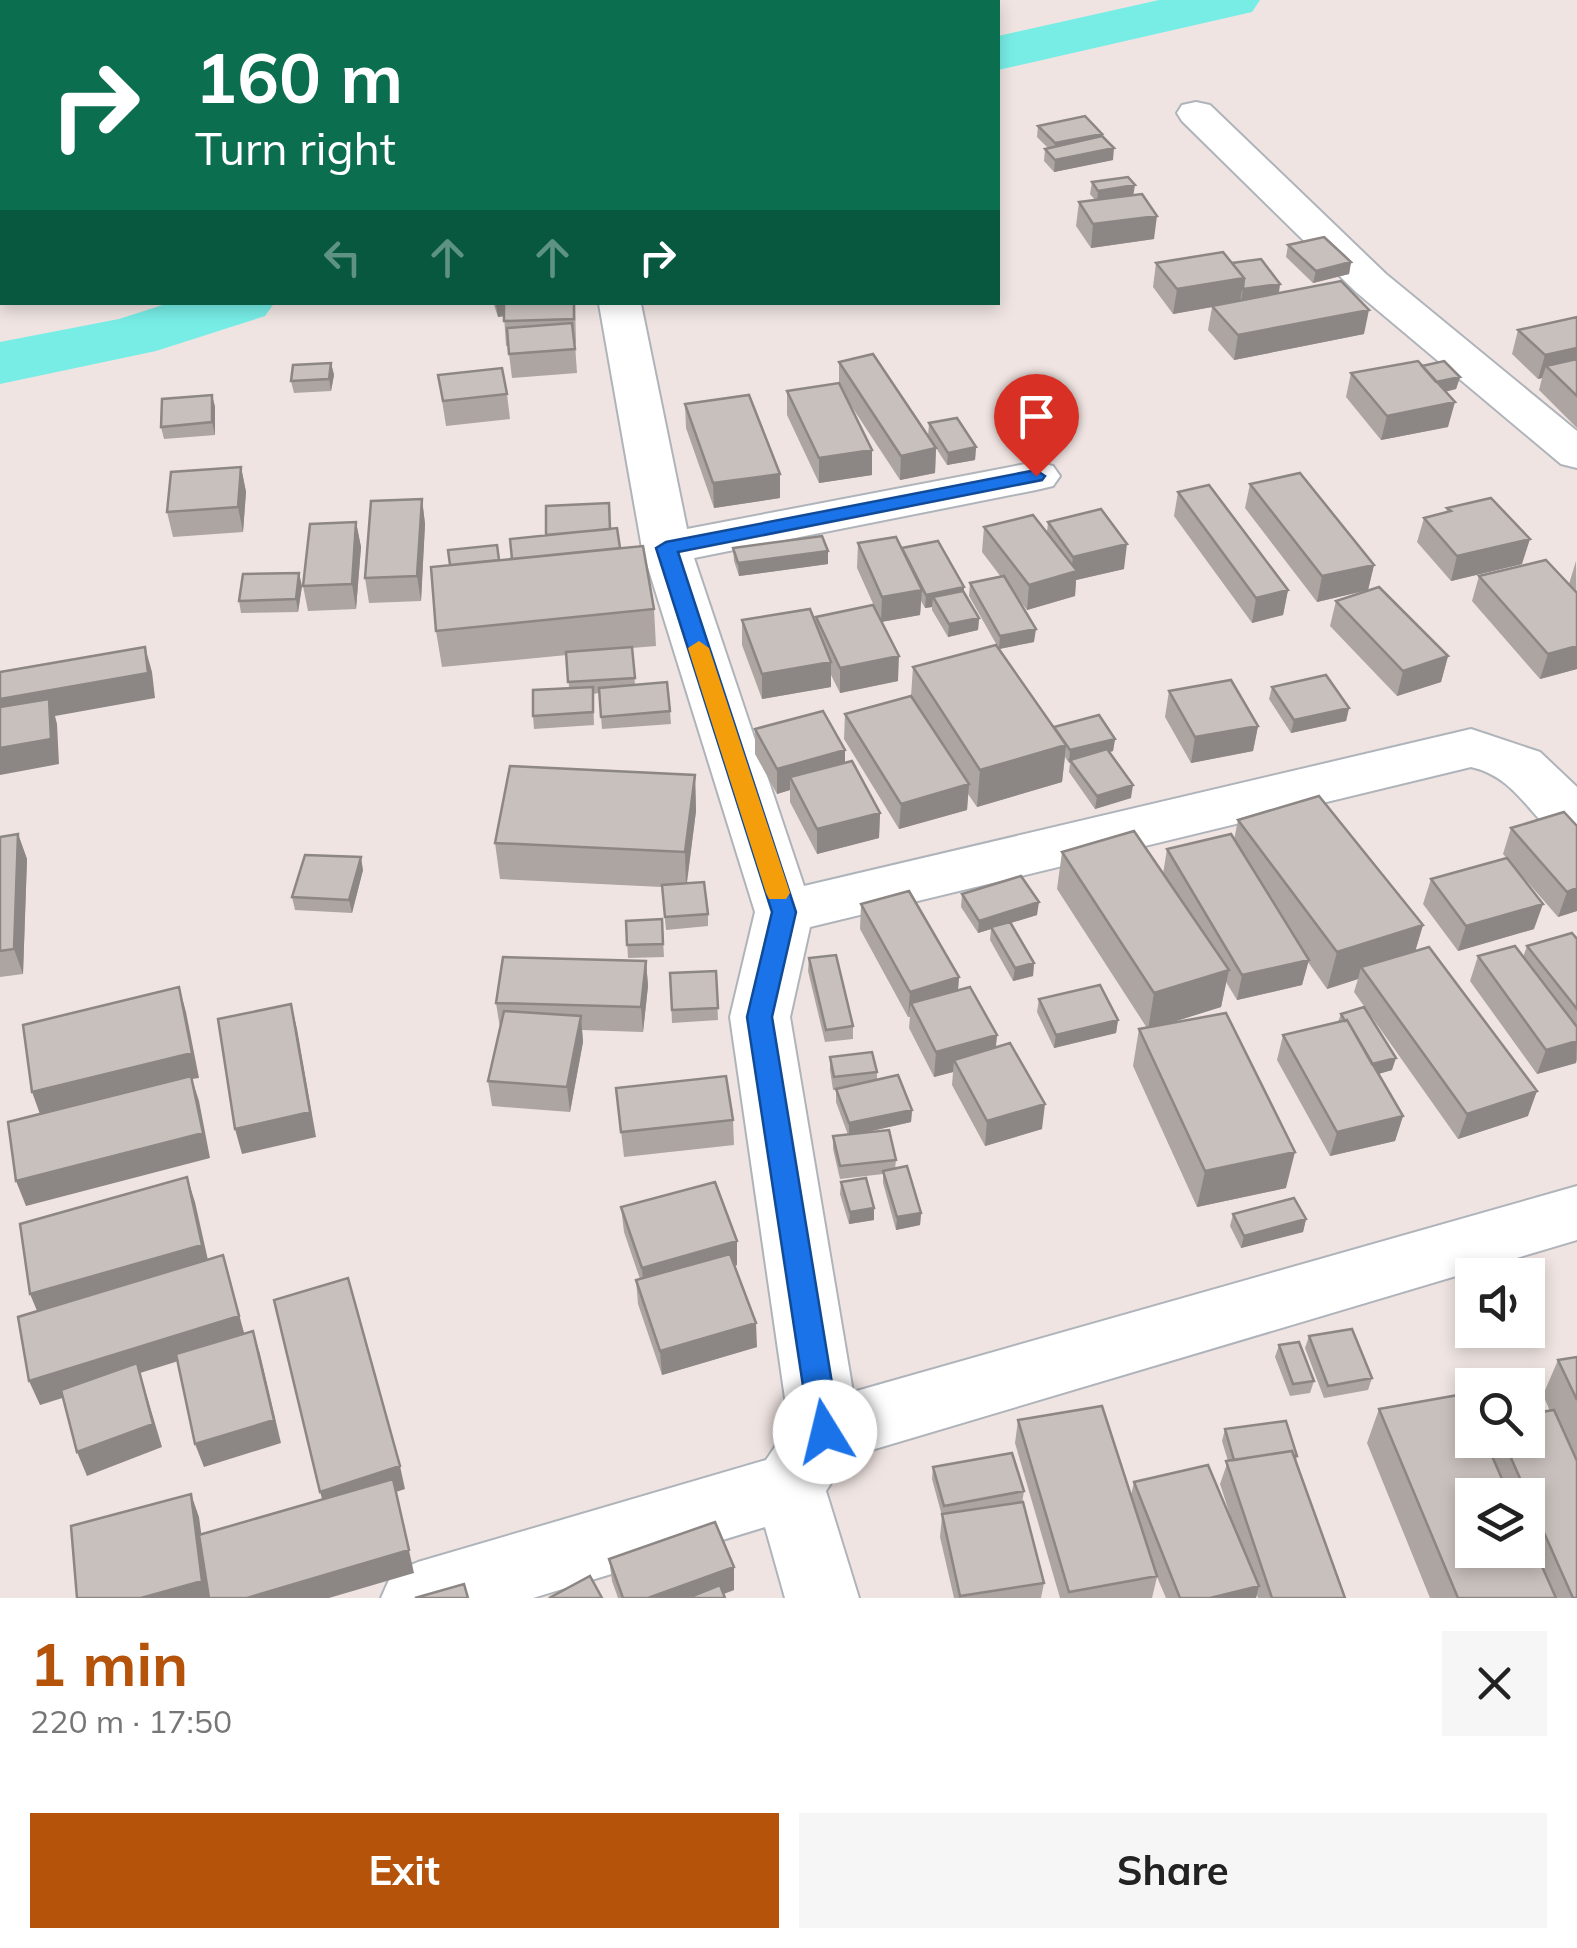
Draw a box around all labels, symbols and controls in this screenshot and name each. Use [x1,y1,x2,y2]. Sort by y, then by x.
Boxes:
text: 160 m [195,33,403,121]
icon: right [30,40,160,170]
text: Turn right [195,120,396,176]
icon: left [315,230,370,285]
icon: ahead [420,230,475,285]
icon: ahead [525,230,580,285]
icon: right [630,230,685,285]
pin [994,374,1079,477]
icon: arrive [1009,389,1064,444]
map controls [1455,1258,1545,1568]
button: sound [1455,1258,1545,1348]
button: search [1455,1368,1545,1458]
position arrow [773,1380,877,1484]
button: layers [1455,1478,1545,1568]
text: 1 min [30,1626,188,1701]
button: close [1442,1631,1547,1736]
text: 220 m · 17:50 [30,1701,232,1741]
button: Exit [30,1813,779,1928]
button: Share [799,1813,1547,1928]

